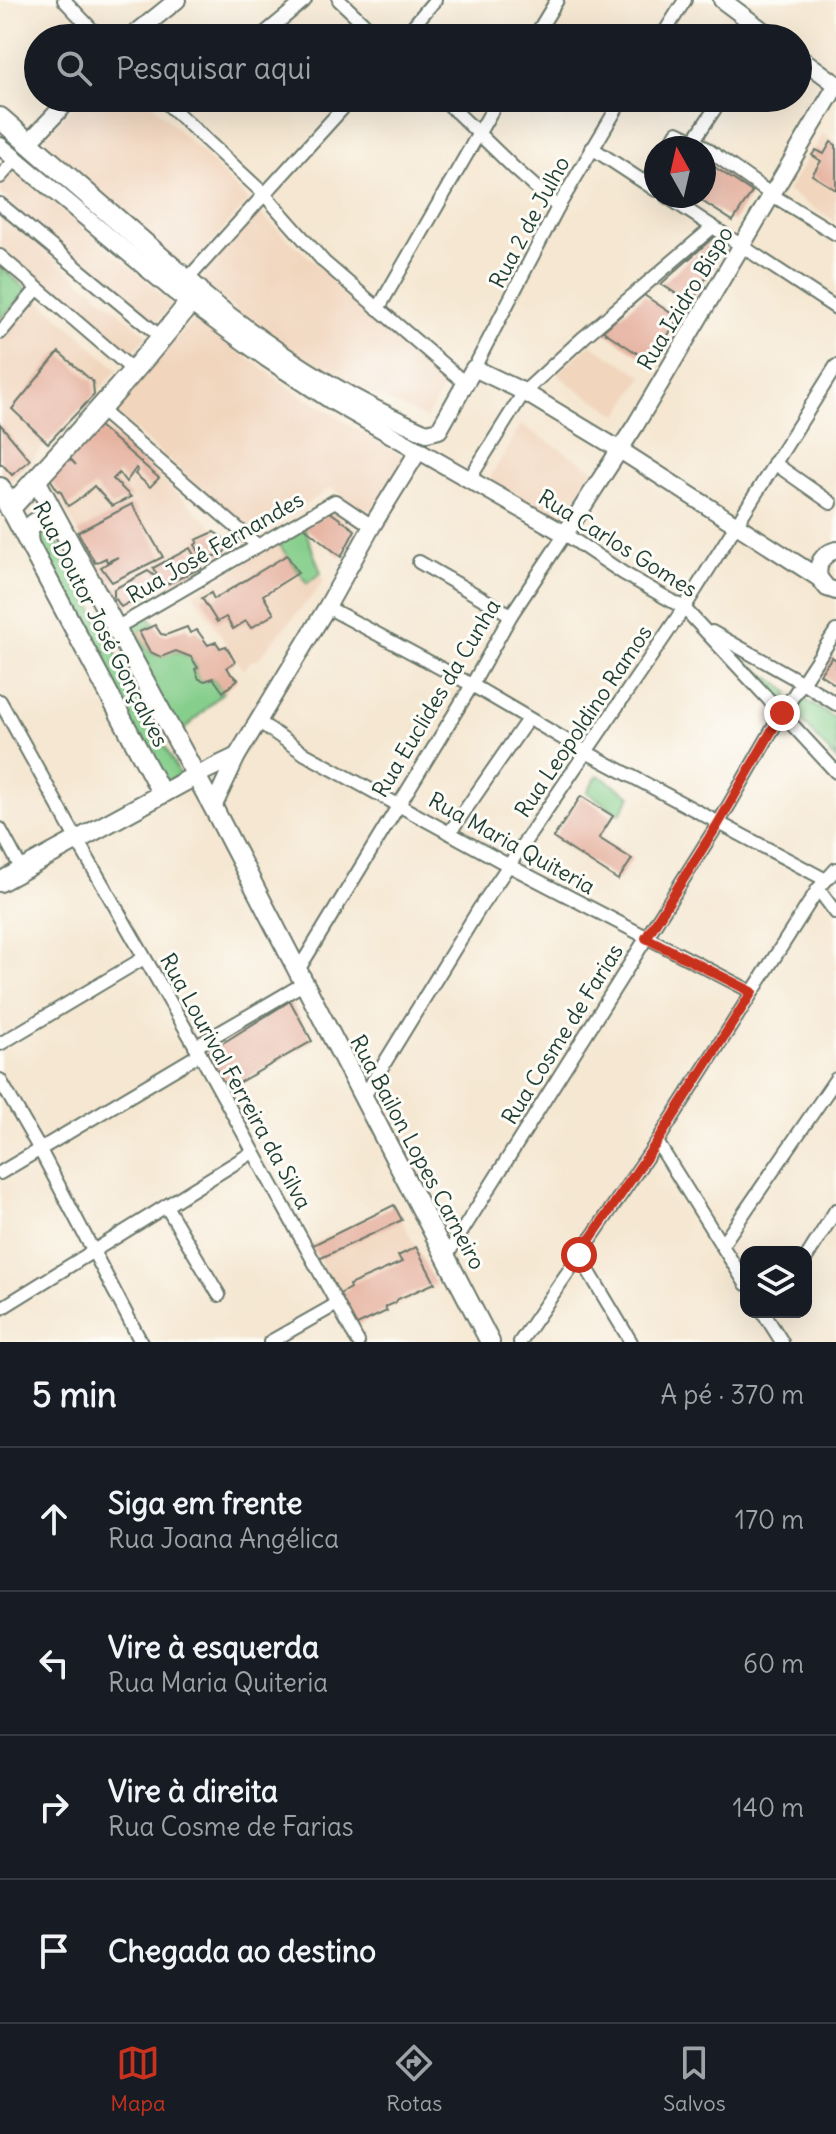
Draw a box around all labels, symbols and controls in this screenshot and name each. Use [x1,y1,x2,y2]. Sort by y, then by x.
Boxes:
search box [24,24,812,112]
icon: search [52,46,96,90]
text: Pesquisar aqui [116,49,312,87]
north arrow [644,136,716,208]
street label: Rua 2 de Julho [482,151,576,293]
street label: Rua Izidro Bispo [631,221,739,375]
street label: Rua Carlos Gomes [533,483,703,603]
street label: Rua José Fernandes [121,485,309,609]
street label: Rua Doutor José Gonçalves [27,497,175,751]
street label: Rua Euclides da Cunha [366,594,506,802]
street label: Rua Leopoldino Ramos [508,619,658,823]
route end [764,695,800,731]
street label: Rua Maria Quiteria [424,786,600,900]
street label: Rua Cosme de Farias [495,938,629,1130]
street label: Rua Lourival Ferreira da Silva [154,948,318,1214]
street label: Rua Bailon Lopes Carneiro [344,1030,492,1274]
route start [561,1237,597,1273]
map controls [740,1246,812,1318]
button: layers [740,1246,812,1318]
text: 5 min [32,1373,117,1416]
text: A pé · 370 m [661,1378,804,1411]
text: Siga em frente [108,1484,302,1522]
icon: ahead [32,1497,76,1541]
text: 170 m [735,1503,804,1536]
text: Rua Joana Angélica [108,1522,339,1555]
text: Vire à esquerda [108,1628,319,1666]
icon: left [32,1641,76,1685]
text: 60 m [743,1647,804,1680]
text: Rua Maria Quiteria [108,1666,328,1699]
text: Vire à direita [108,1772,278,1810]
icon: right [32,1785,76,1829]
text: 140 m [733,1791,804,1824]
text: Rua Cosme de Farias [108,1810,354,1843]
icon: arrive [32,1929,76,1973]
text: Chegada ao destino [108,1932,376,1970]
tab: Mapa [110,2041,166,2117]
tab: Rotas [386,2041,442,2117]
tab: Salvos [663,2041,726,2117]

